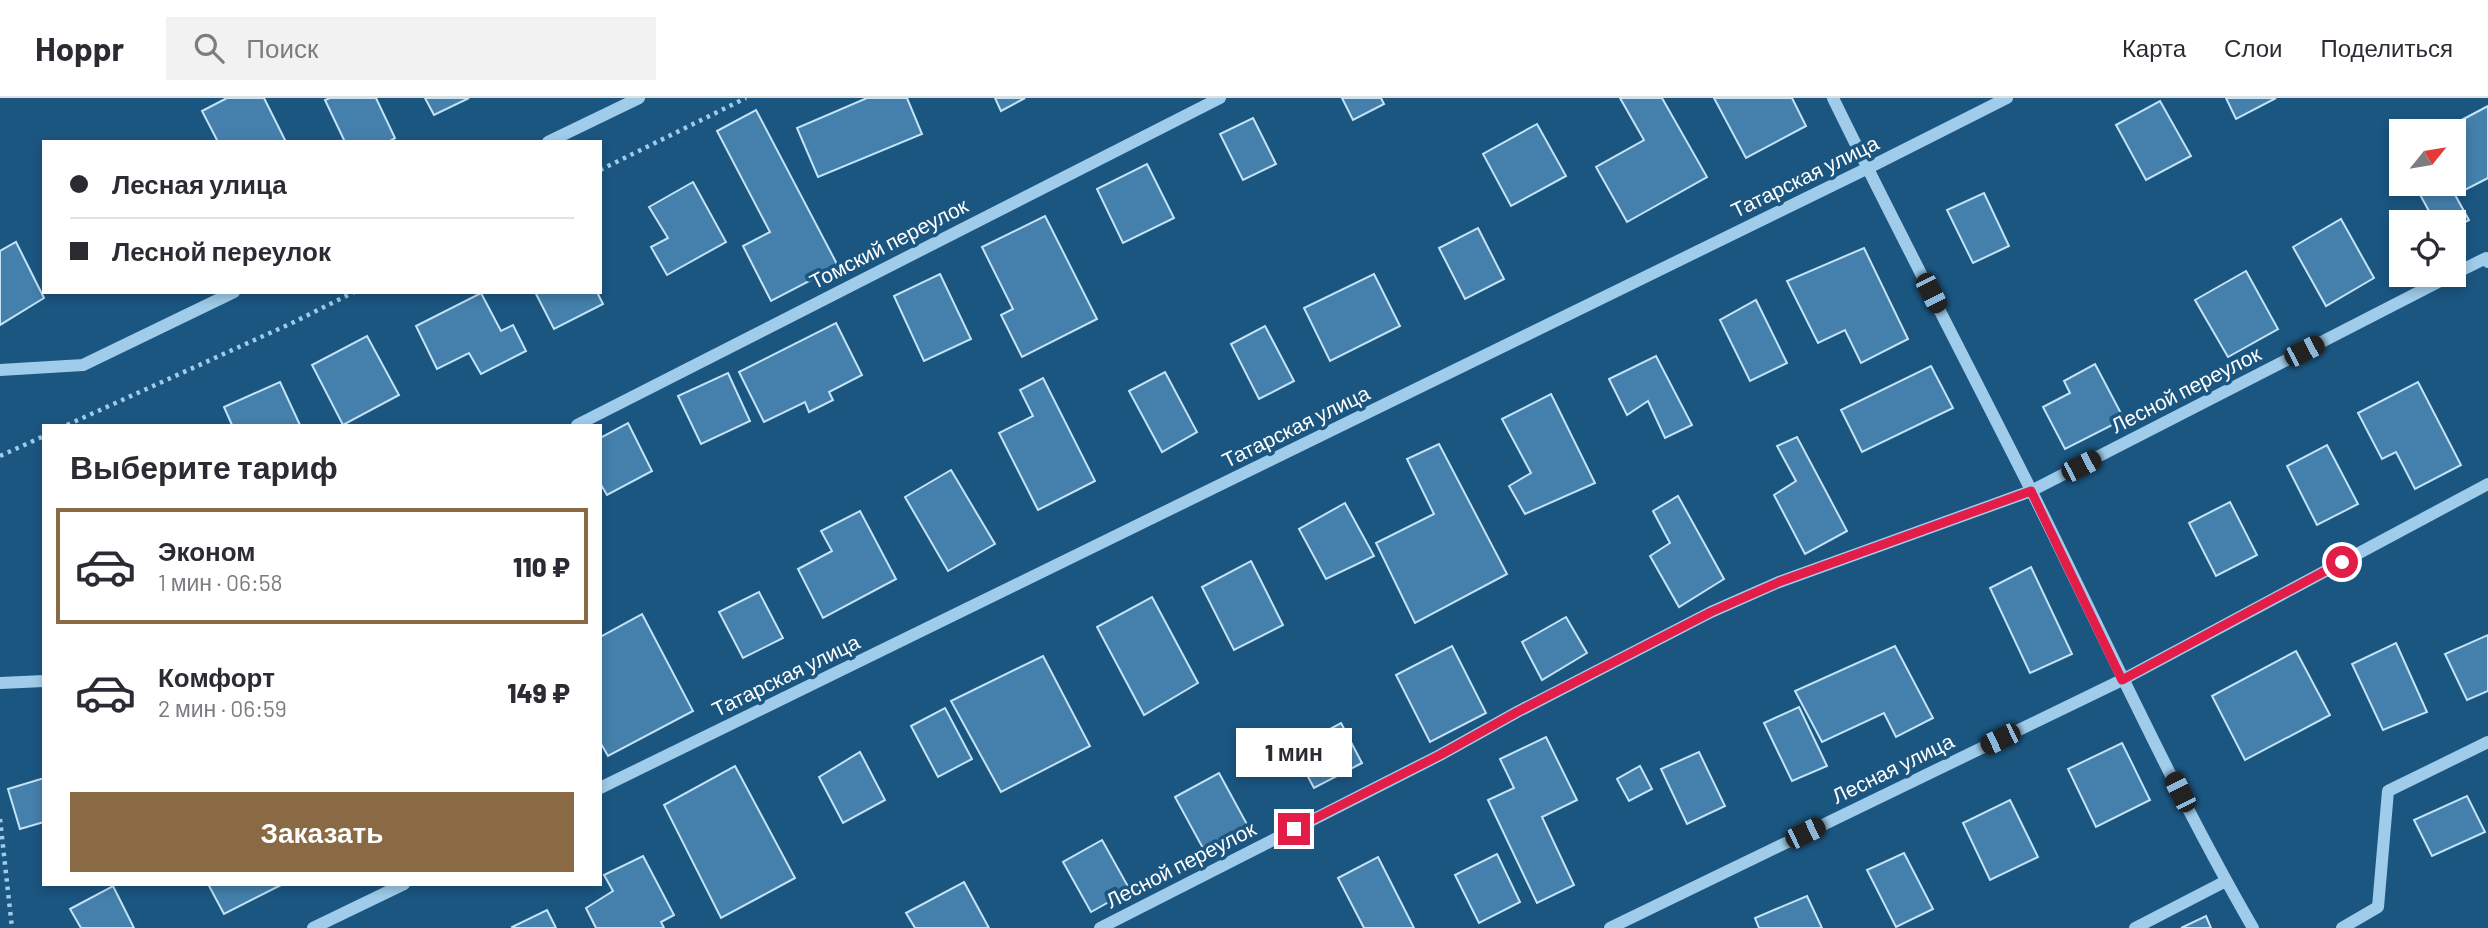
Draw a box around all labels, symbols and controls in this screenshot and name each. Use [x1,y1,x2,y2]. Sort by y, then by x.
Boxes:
search box [166,17,656,80]
text: Hoppr [35,28,124,68]
icon: search [190,29,228,67]
text: Поиск [246,32,318,63]
text: Карта [2122,33,2186,62]
text: Слои [2224,33,2282,62]
text: Поделиться [2320,33,2453,62]
north arrow [2389,119,2466,196]
map controls [2389,119,2466,287]
street label: Татарская улица [1727,129,1882,222]
text: Лесная улица [112,168,287,199]
street label: Томский переулок [805,192,972,293]
button: locate [2389,210,2466,287]
text: Лесной переулок [112,235,331,266]
car [1913,270,1950,316]
car [2281,332,2328,370]
street label: Лесной переулок [2106,340,2265,437]
street label: Татарская улица [1218,379,1373,472]
text: Выберите тариф [70,447,338,485]
car [2058,447,2105,485]
icon: car [74,535,137,598]
text: Эконом [158,535,256,566]
route start [2326,546,2358,578]
text: 110 ₽ [513,551,570,582]
text: 1 мин · 06:58 [158,568,282,596]
street label: Татарская улица [708,628,863,721]
icon: car [74,661,137,724]
text: Комфорт [158,661,275,692]
text: 149 ₽ [507,677,570,708]
text: 2 мин · 06:59 [158,694,287,722]
car [1977,720,2024,758]
street label: Лесная улица [1827,727,1958,808]
callout: 1 мин [1236,728,1352,776]
text: 1 мин [1265,738,1323,766]
car [2162,769,2199,815]
button: Заказать [70,792,574,872]
route end [1278,813,1310,845]
car [1782,814,1829,852]
street label: Лесной переулок [1101,815,1260,912]

